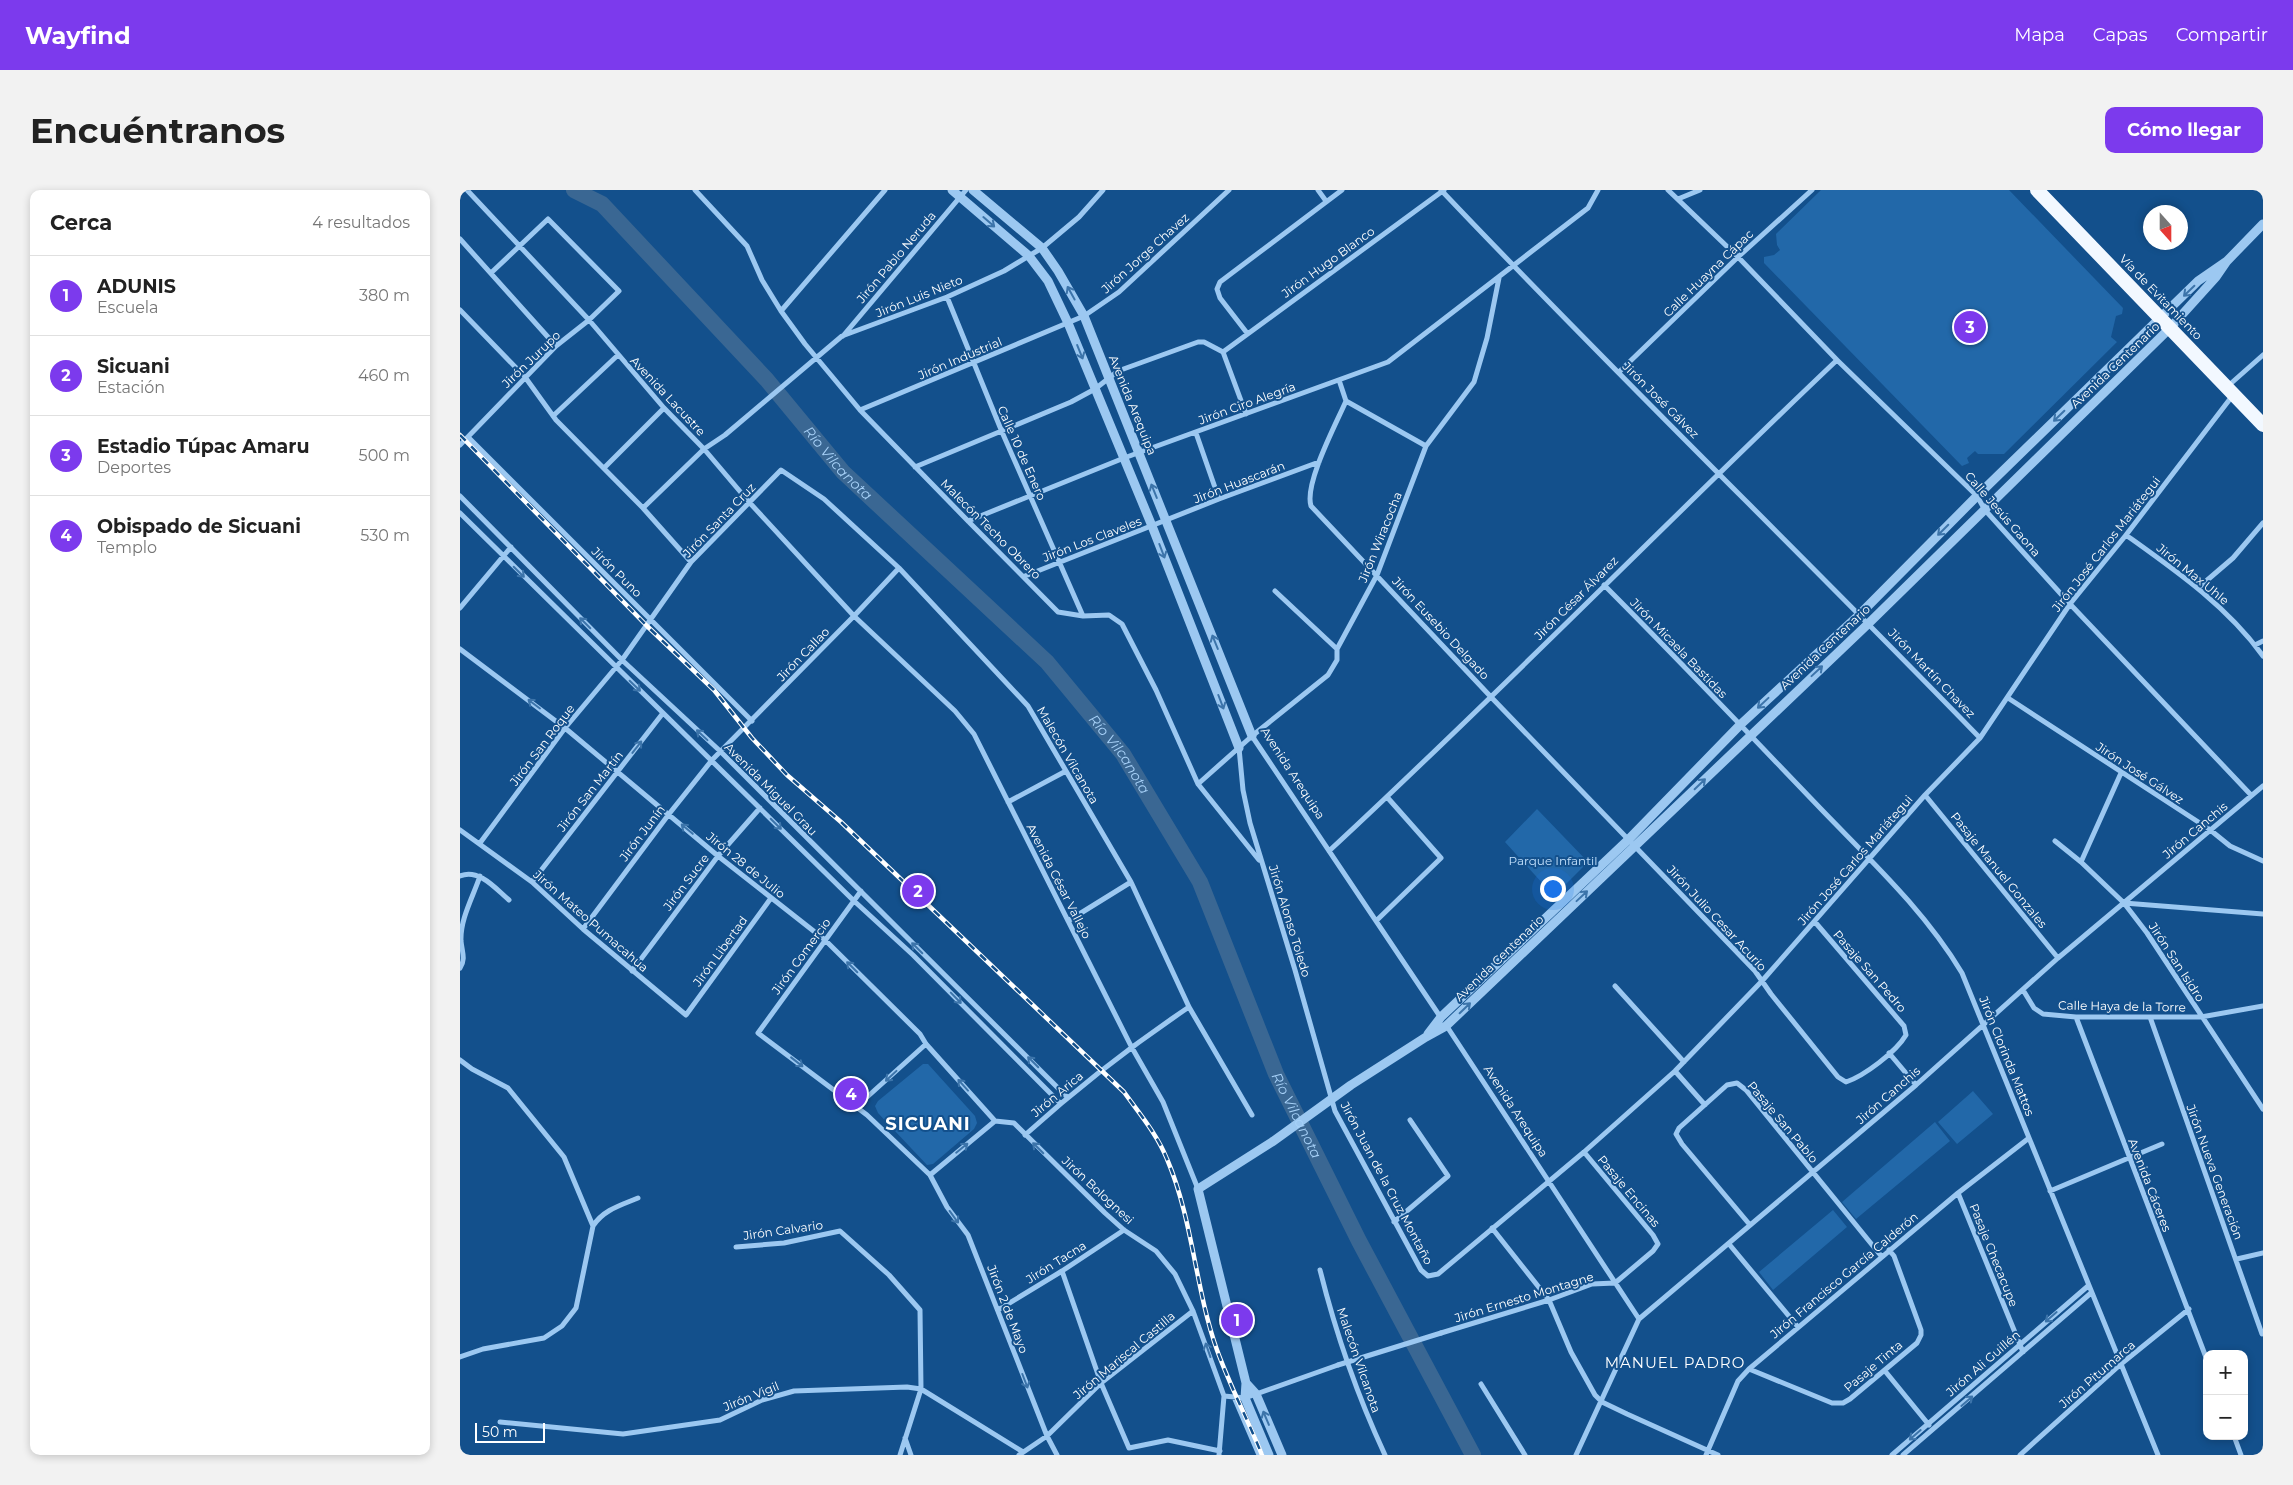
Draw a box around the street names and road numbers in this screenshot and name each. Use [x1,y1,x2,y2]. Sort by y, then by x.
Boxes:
street label: Jirón Pablo Neruda [853,208,939,307]
street label: Jirón Jorge Chavez [1097,210,1192,297]
street label: Jirón Hugo Blanco [1278,223,1377,301]
street label: Calle Huayna Cápac [1660,226,1756,320]
street label: Vía de Evitamiento [2116,251,2206,343]
street label: Jirón Luis Nieto [872,272,965,321]
street label: Avenida Centenario [2067,319,2163,411]
street label: Jirón Jurupo [498,327,563,391]
street label: Jirón Industrial [915,334,1004,383]
street label: Avenida Lacustre [627,353,709,439]
street label: Avenida Arequipa [1106,353,1160,457]
street label: Jirón José Gálvez [1619,358,1702,441]
street label: Jirón Ciro Alegría [1196,378,1298,428]
street label: Calle 10 de Enero [994,403,1050,503]
street label: Jirón Huascarán [1190,458,1287,507]
street label: Calle Jesús Gaona [1962,468,2044,560]
street label: Jirón José Carlos Mariátegui [2048,473,2163,615]
street label: Malecón Techo Obrero [938,476,1044,582]
street label: Jirón Santa Cruz [679,480,758,561]
street label: Jirón Wiracocha [1355,489,1405,585]
street label: Jirón Los Claveles [1039,513,1144,565]
street label: Jirón Max Uhle [2153,540,2232,608]
street label: Jirón Puno [588,543,645,600]
street label: Jirón César Álvarez [1530,553,1621,644]
street label: Jirón Eusebio Delgado [1389,573,1493,683]
street label: Jirón Micaela Bastidas [1627,594,1731,701]
street label: Avenida Centenario [1777,601,1873,693]
street label: Jirón Callao [773,624,832,685]
street label: Jirón Martín Chavez [1885,624,1979,721]
street label: Jirón San Roque [506,701,577,789]
street label: Malecón Vilcanota [1034,704,1102,806]
street label: Avenida Arequipa [1258,724,1328,822]
street label: Jirón José Gálvez [2092,738,2187,807]
street label: Avenida Miguel Grau [722,740,820,838]
street label: Jirón San Martín [553,748,626,835]
street label: Jirón José Carlos Mariátegui [1794,792,1916,929]
street label: Jirón Canchis [2159,798,2231,862]
street label: Jirón Junín [615,802,668,865]
street label: Pasaje Manuel Gonzales [1948,809,2051,931]
street label: Avenida César Vallejo [1023,821,1095,941]
street label: Jirón 28 de Julio [703,828,788,901]
street label: Jirón Sucre [659,851,712,914]
street label: Jirón Julio Cesar Acurio [1663,861,1770,974]
street label: Jirón Alonso Toledo [1265,862,1314,979]
street label: Jirón Mateo Pumacahua [530,866,652,975]
street label: Avenida Centenario [1451,912,1547,1004]
street label: Jirón Libertad [689,913,751,990]
street label: Jirón Comercio [768,915,834,998]
street label: Jirón San Isidro [2145,919,2208,1004]
street label: Pasaje San Pedro [1830,927,1910,1015]
street label: Jirón Clorinda Mattos [1976,993,2038,1118]
street label: Calle Haya de la Torre [2058,997,2186,1015]
street label: Avenida Arequipa [1481,1062,1551,1160]
street label: Jirón Canchis [1852,1063,1923,1128]
street label: Jirón Arica [1027,1068,1086,1121]
street label: Pasaje San Pablo [1744,1078,1822,1166]
street label: Jirón Juan de la Cruz Montaño [1337,1098,1436,1267]
street label: Jirón Nueva Generación [2183,1101,2246,1242]
street label: Avenida Cáceres [2125,1136,2175,1234]
street label: Jirón Bolognesi [1058,1152,1137,1227]
street label: Pasaje Encinas [1595,1152,1664,1230]
street label: Pasaje Checacupe [1966,1201,2022,1309]
street label: Jirón Francisco García Calderón [1766,1209,1921,1342]
street label: Jirón Calvario [741,1217,824,1243]
street label: Jirón Tacna [1022,1238,1089,1287]
street label: Jirón 2 de Mayo [984,1262,1032,1355]
street label: Jirón Ernesto Montagne [1452,1269,1595,1326]
street label: Malecón Vilcanota [1334,1305,1384,1415]
street label: Jirón Mariscal Castilla [1069,1308,1178,1403]
street label: Jirón Ali Guillén [1942,1327,2023,1400]
street label: Pasaje Tinta [1841,1337,1905,1395]
street label: Jirón Pitumarca [2055,1337,2138,1412]
street label: Jirón Vigil [720,1378,781,1414]

